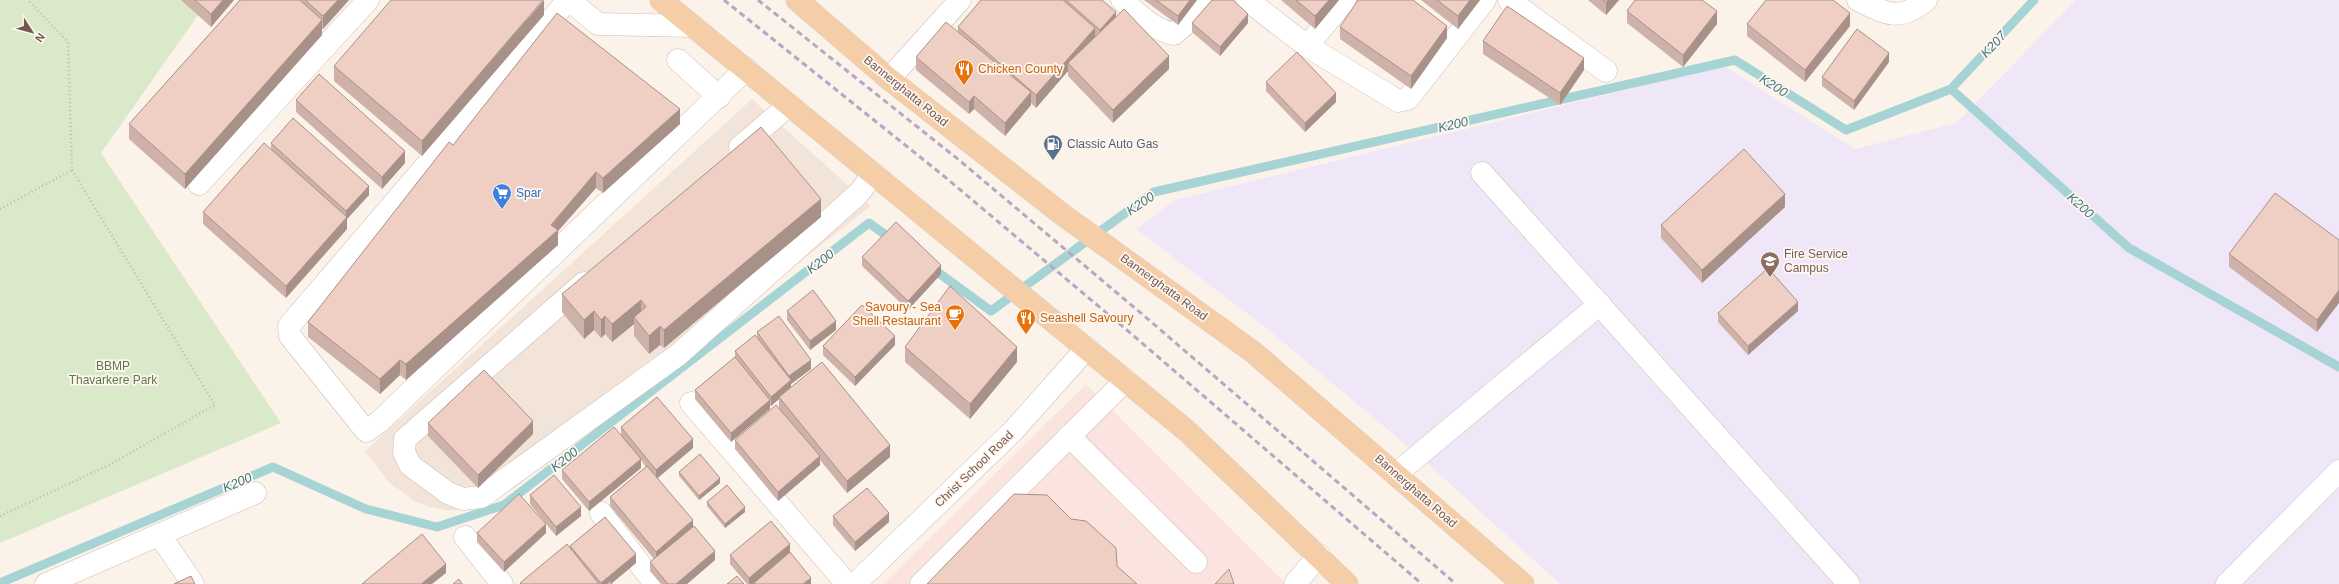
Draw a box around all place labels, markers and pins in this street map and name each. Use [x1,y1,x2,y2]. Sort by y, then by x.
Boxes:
restaurant icon: Chicken County [953,58,975,86]
place label: Chicken County [978,62,1063,76]
fuel station icon: Classic Auto Gas [1042,133,1064,161]
place label: Classic Auto Gas [1067,137,1158,151]
supermarket icon: Spar [491,182,513,210]
place label: Spar [516,186,541,200]
place label: Fire Service Campus [1784,247,1848,275]
school or university icon: Fire Service Campus [1759,250,1781,278]
place label: Savoury - Sea Shell Restaurant [852,300,942,328]
cafe icon: Savoury - Sea Shell Restaurant [944,303,966,331]
restaurant icon: Seashell Savoury [1015,307,1037,335]
place label: Seashell Savoury [1040,311,1133,325]

